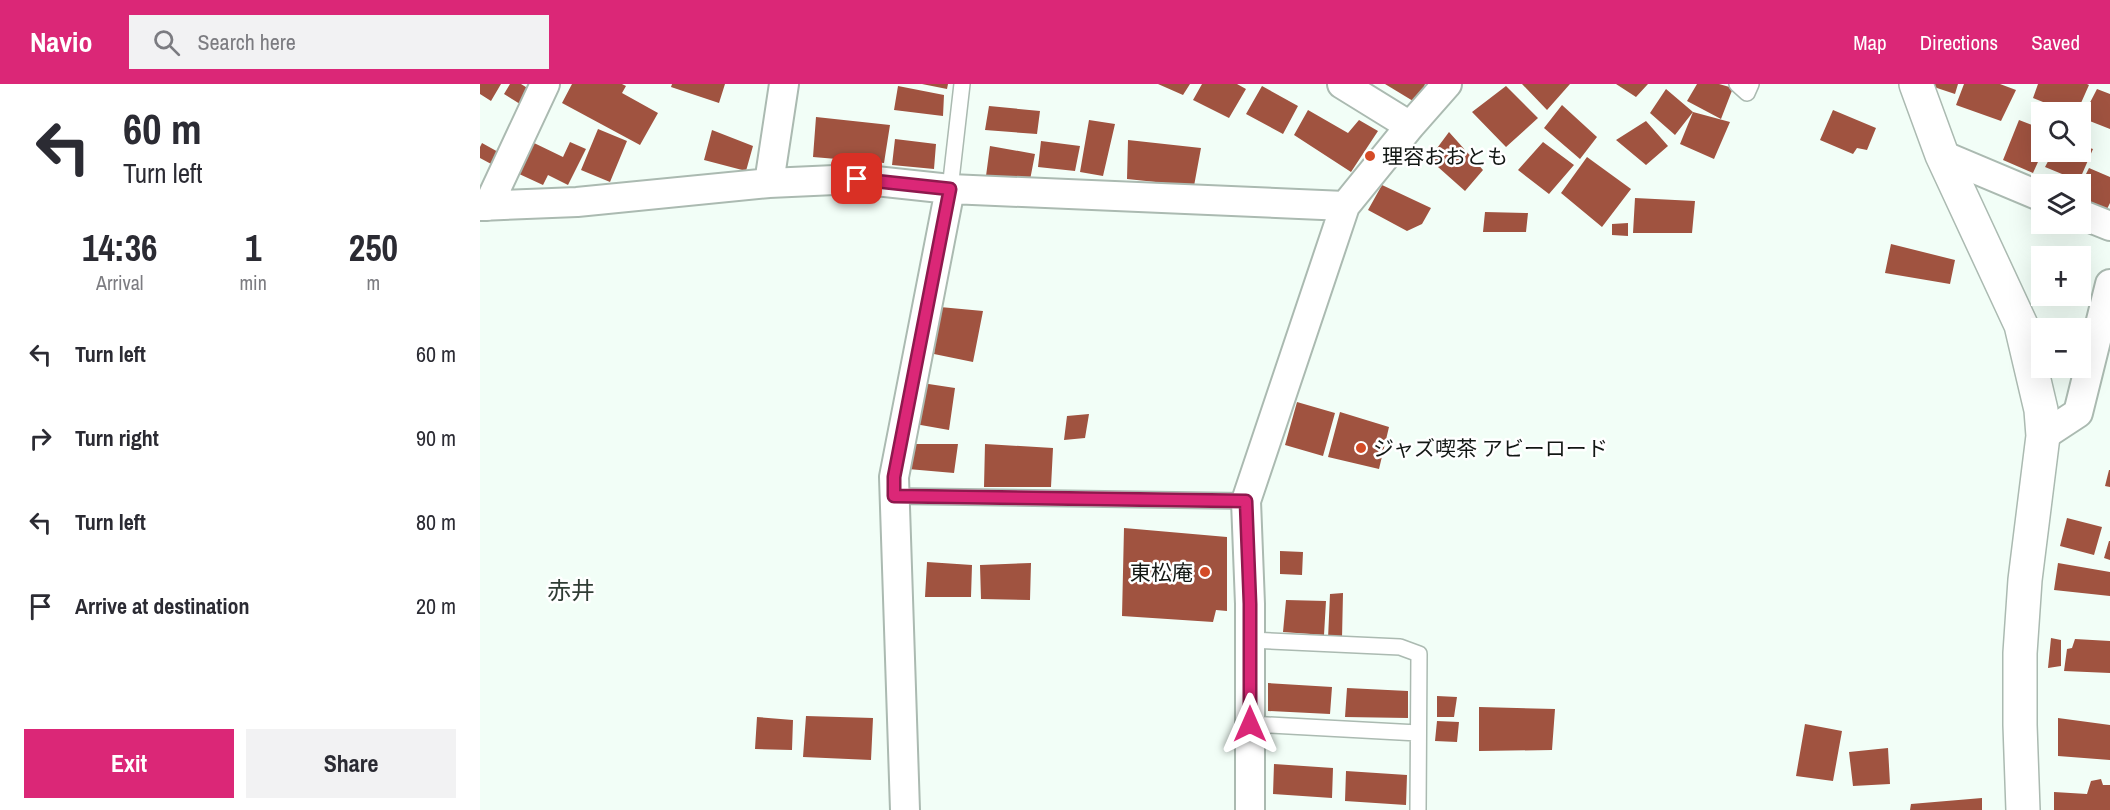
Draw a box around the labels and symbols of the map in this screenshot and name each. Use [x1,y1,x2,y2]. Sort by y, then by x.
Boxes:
place label: 理容おおとも [1382,142,1508,171]
marker: 理容おおとも [1363,149,1377,163]
pin [831,153,882,204]
place label: ジャズ喫茶 アビーロード [1373,434,1608,463]
marker: ジャズ喫茶 アビーロード [1354,441,1368,455]
place label: 東松庵 [1130,558,1193,587]
marker: 東松庵 [1198,565,1212,579]
district label: 赤井 [547,574,595,606]
position arrow [1218,692,1282,756]

